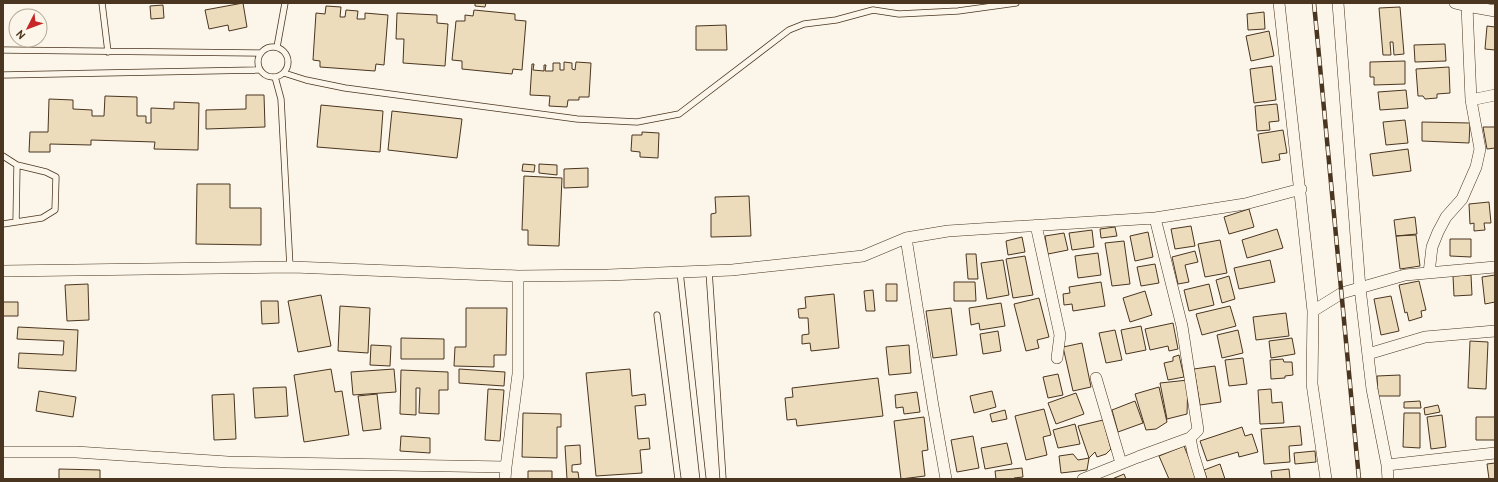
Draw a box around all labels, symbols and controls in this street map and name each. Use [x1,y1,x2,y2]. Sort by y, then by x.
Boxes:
north arrow [8,8,48,48]
text: N [13,26,29,42]

